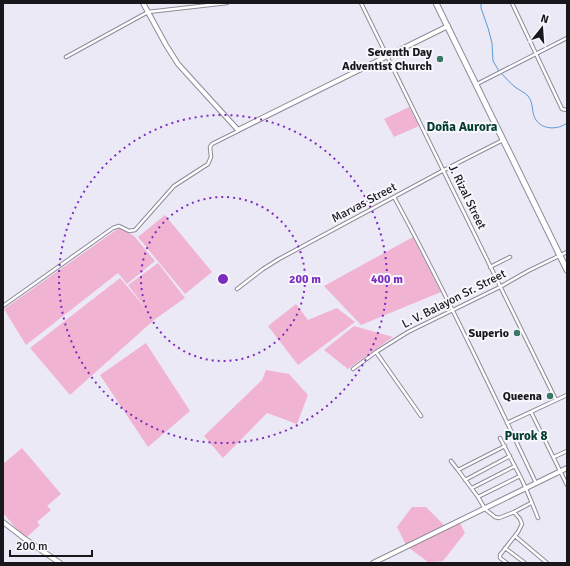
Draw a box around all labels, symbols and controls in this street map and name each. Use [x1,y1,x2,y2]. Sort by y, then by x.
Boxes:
north arrow [522,8,562,48]
text: N [539,12,550,26]
place label: Seventh Day Adventist Church [342,45,432,74]
marker: Seventh Day Adventist Church [435,54,445,64]
district label: Doña Aurora [427,119,498,135]
street label: J. Rizal Street [445,162,489,232]
street label: Marvas Street [329,180,399,226]
street label: L. V. Balayon Sr. Street [400,266,508,332]
centre of rings [216,272,230,286]
text: 200 m [289,272,321,287]
text: 400 m [371,272,403,287]
place label: Superio [468,326,509,341]
marker: Superio [512,328,522,338]
place label: Queena [503,389,542,404]
marker: Queena [545,391,555,401]
district label: Purok 8 [504,428,548,444]
scale bar [10,532,92,558]
text: 200 m [16,539,48,554]

